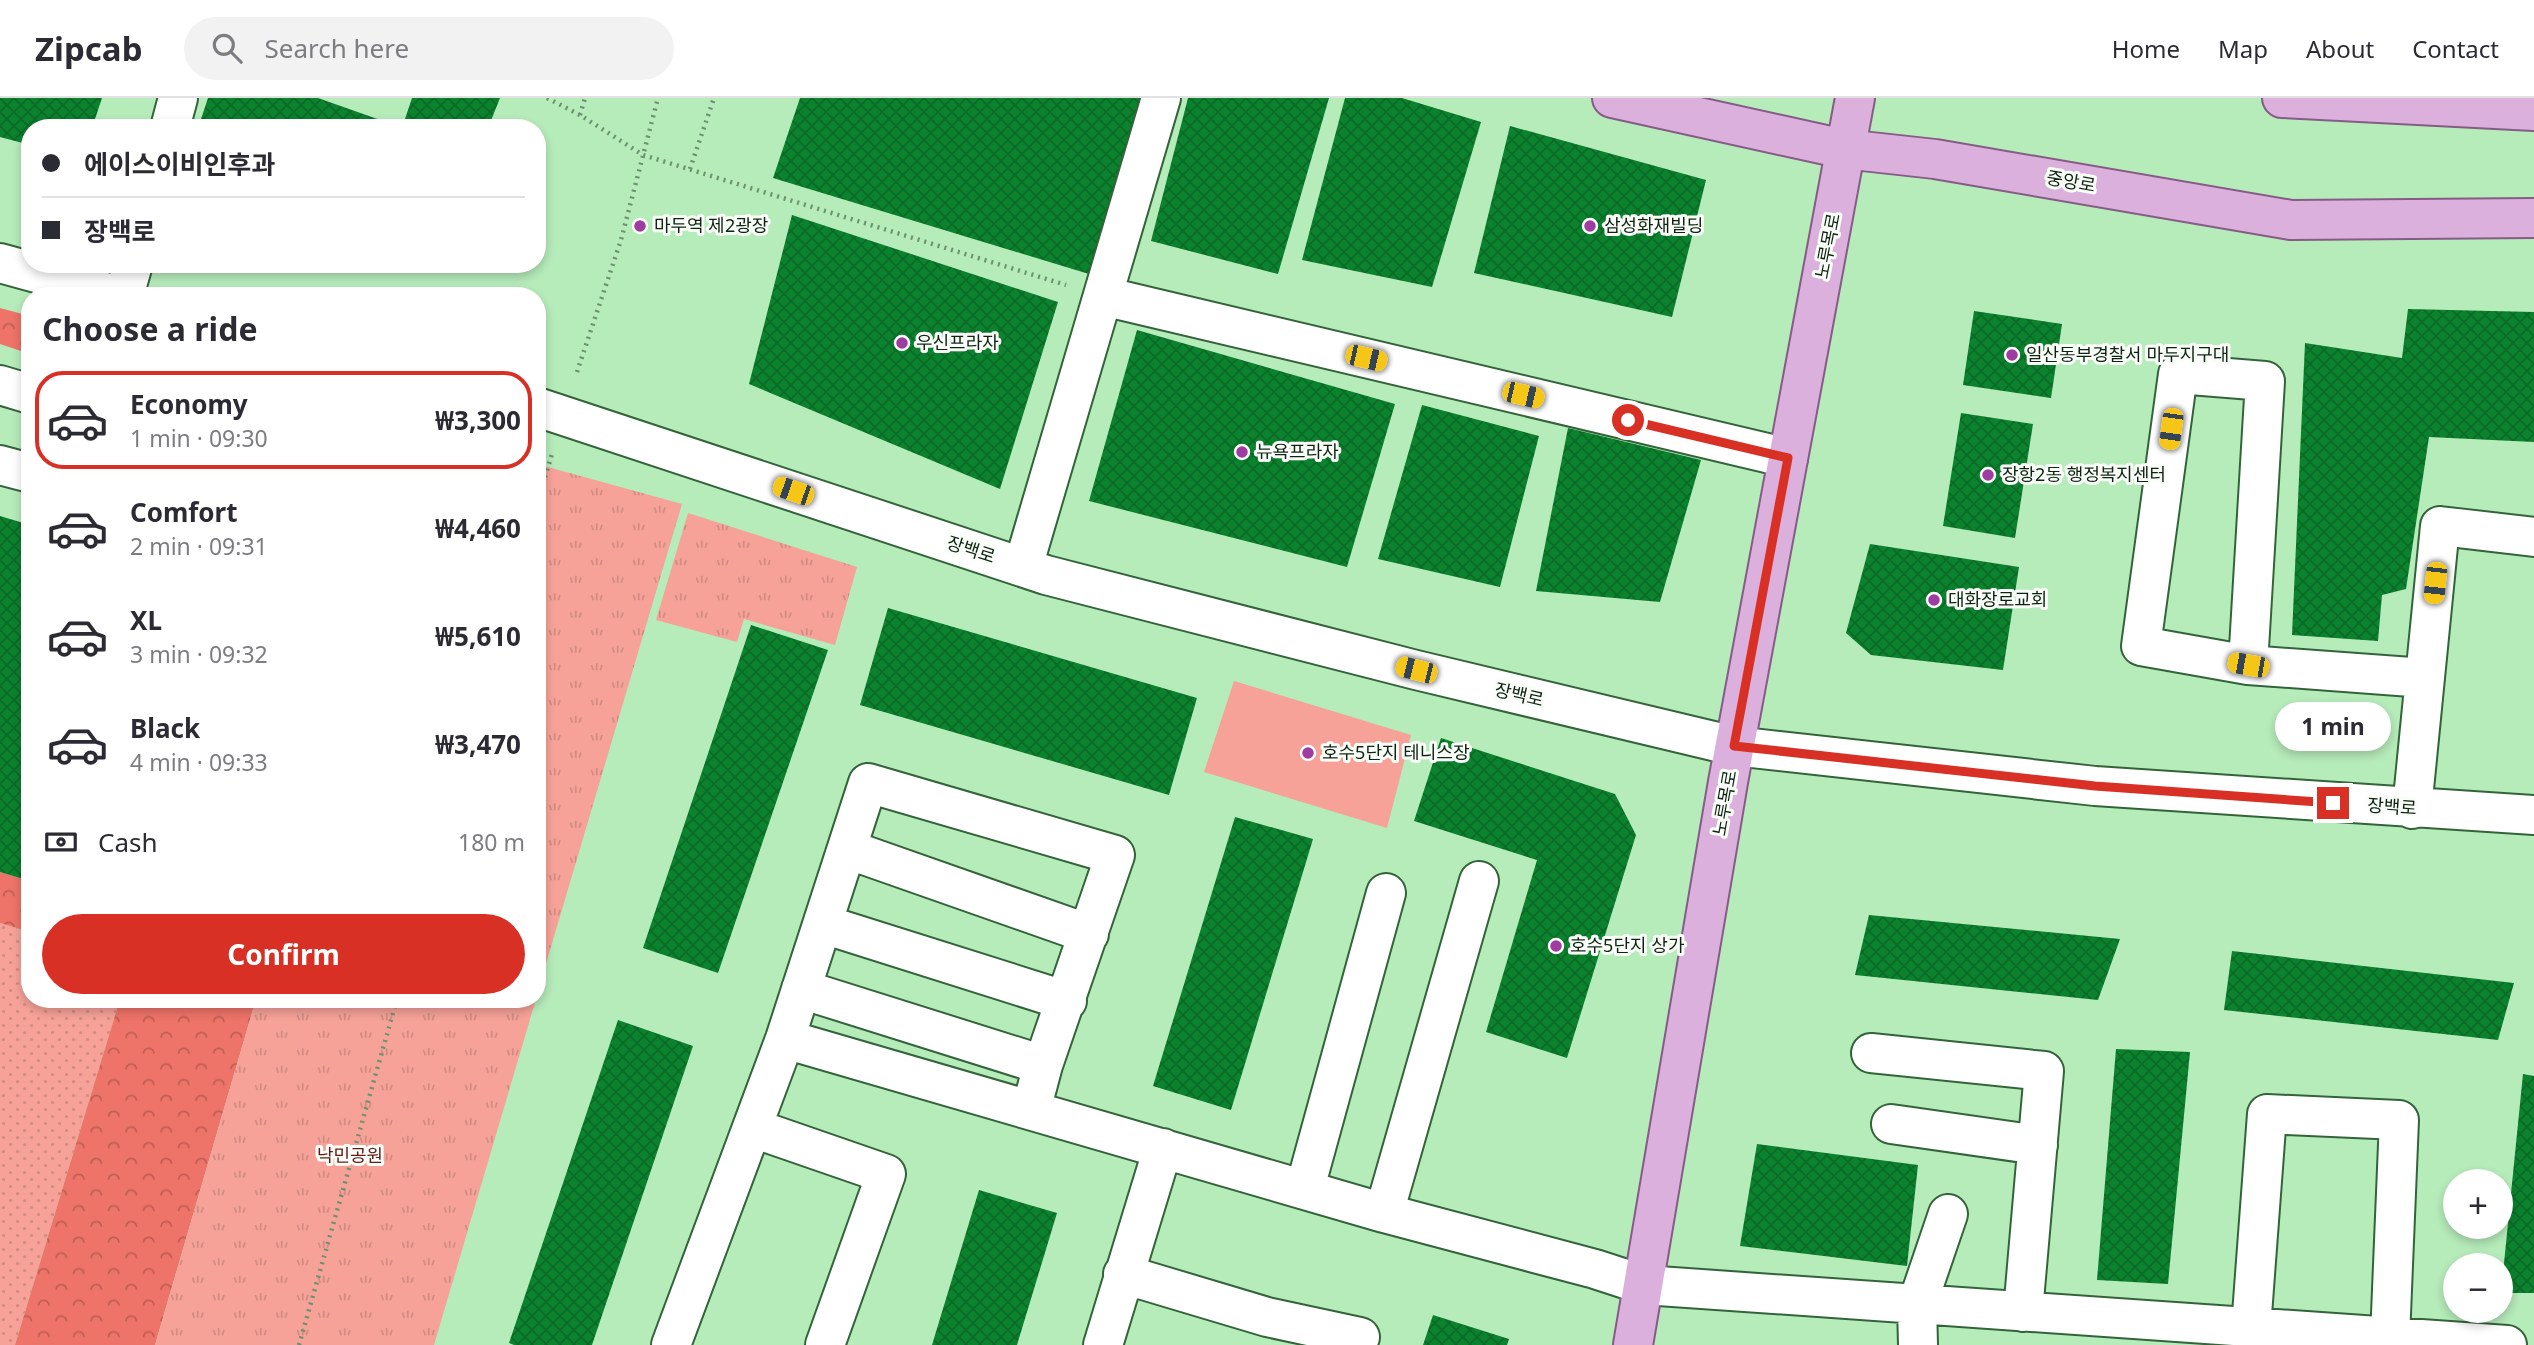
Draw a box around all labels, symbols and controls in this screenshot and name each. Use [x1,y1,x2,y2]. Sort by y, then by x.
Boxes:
search box [184,17,674,80]
text: Zipcab [35,26,142,71]
icon: search [208,29,246,67]
text: Search here [264,30,409,66]
text: Home [2112,32,2180,65]
text: Map [2218,32,2268,65]
text: About [2306,32,2374,65]
text: Contact [2412,32,2499,65]
text: 에이스이비인후과 [84,146,275,182]
street label: 중앙로 [2045,165,2098,197]
street label: 노루목로 [1809,211,1845,281]
text: 장백로 [84,213,156,249]
place label: 마두역 제2광장 [654,213,768,237]
place label: 삼성화재빌딩 [1604,213,1703,237]
marker: 마두역 제2광장 [632,218,648,234]
marker: 삼성화재빌딩 [1582,218,1598,234]
text: Choose a ride [42,307,258,350]
place label: 우신프라자 [916,330,999,354]
marker: 우신프라자 [894,335,910,351]
place label: 일산동부경찰서 마두지구대 [2026,342,2229,366]
car [1344,343,1389,373]
marker: 일산동부경찰서 마두지구대 [2004,347,2020,363]
car [1501,380,1546,410]
text: Economy [130,386,248,422]
icon: car [46,389,109,452]
text: ₩3,300 [435,402,521,438]
route start [1612,404,1644,436]
car [2158,407,2185,451]
text: 1 min · 09:30 [130,422,268,454]
place label: 뉴욕프라자 [1256,439,1339,463]
marker: 뉴욕프라자 [1234,444,1250,460]
place label: 장항2동 행정복지센터 [2002,462,2166,486]
marker: 장항2동 행정복지센터 [1980,467,1996,483]
car [770,474,817,508]
text: Comfort [130,494,238,530]
icon: car [46,497,109,560]
text: ₩4,460 [435,510,521,546]
text: 2 min · 09:31 [130,530,268,562]
street label: 장백로 [944,530,999,568]
car [2423,561,2448,605]
place label: 대화장로교회 [1948,587,2047,611]
marker: 대화장로교회 [1926,592,1942,608]
text: XL [130,602,162,638]
icon: car [46,605,109,668]
text: ₩5,610 [435,618,521,654]
text: 3 min · 09:32 [130,638,268,670]
car [2226,651,2271,679]
car [1394,655,1439,685]
street label: 장백로 [1492,677,1546,711]
callout: 1 min [2275,702,2391,750]
text: Black [130,710,200,746]
text: 1 min [2301,710,2365,742]
icon: car [46,713,109,776]
text: ₩3,470 [435,726,521,762]
place label: 호수5단지 테니스장 [1322,740,1469,764]
marker: 호수5단지 테니스장 [1300,745,1316,761]
text: 4 min · 09:33 [130,746,268,778]
street label: 노루목로 [1706,768,1742,838]
route end [2317,787,2349,819]
street label: 장백로 [2366,792,2418,820]
icon: cash [42,823,80,861]
text: Cash [98,824,158,860]
text: 180 m [458,826,525,858]
button: Confirm [42,914,525,994]
place label: 호수5단지 상가 [1570,933,1685,957]
marker: 호수5단지 상가 [1548,938,1564,954]
park label: 낙민공원 [317,1143,383,1167]
map controls [2443,1169,2513,1323]
button: + [2443,1169,2513,1239]
button: − [2443,1253,2513,1323]

